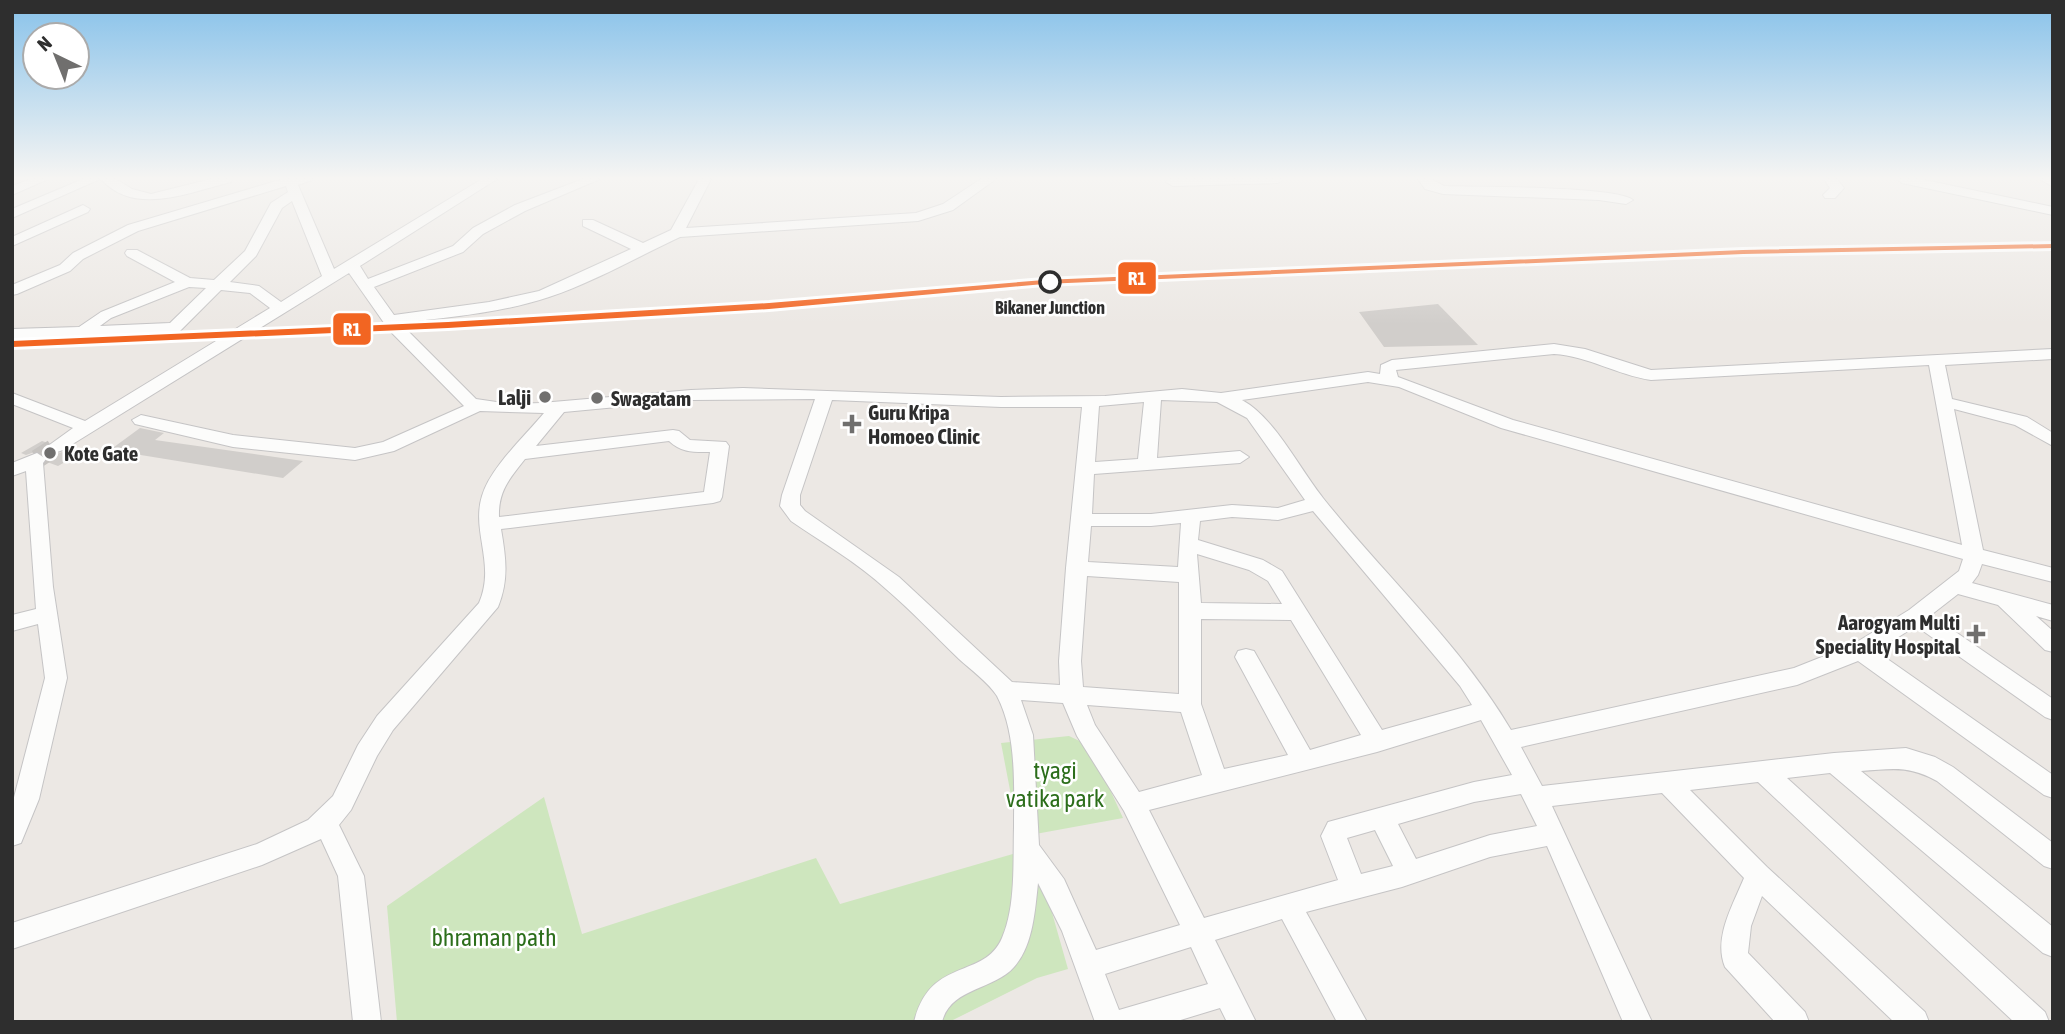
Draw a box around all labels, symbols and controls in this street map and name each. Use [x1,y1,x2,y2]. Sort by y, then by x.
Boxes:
north arrow [21,21,91,91]
text: N [33,32,56,55]
line badge: R1 [1117,261,1157,295]
text: R1 [1128,267,1146,289]
marker: Bikaner Junction [1039,271,1061,293]
place label: Bikaner Junction [995,297,1105,318]
line badge: R1 [332,312,372,346]
text: R1 [343,318,361,340]
place label: Lalji [498,385,531,409]
place label: Swagatam [611,386,691,410]
marker: Lalji [537,389,553,405]
marker: Swagatam [589,390,605,406]
place label: Guru Kripa Homoeo Clinic [868,400,980,448]
marker: Guru Kripa Homoeo Clinic [842,414,862,434]
place label: Kote Gate [64,441,138,465]
marker: Kote Gate [42,445,58,461]
place label: Aarogyam Multi Speciality Hospital [1816,610,1960,658]
marker: Aarogyam Multi Speciality Hospital [1966,624,1986,644]
park label: tyagi vatika park [1006,757,1105,812]
park label: bhraman path [431,924,557,951]

